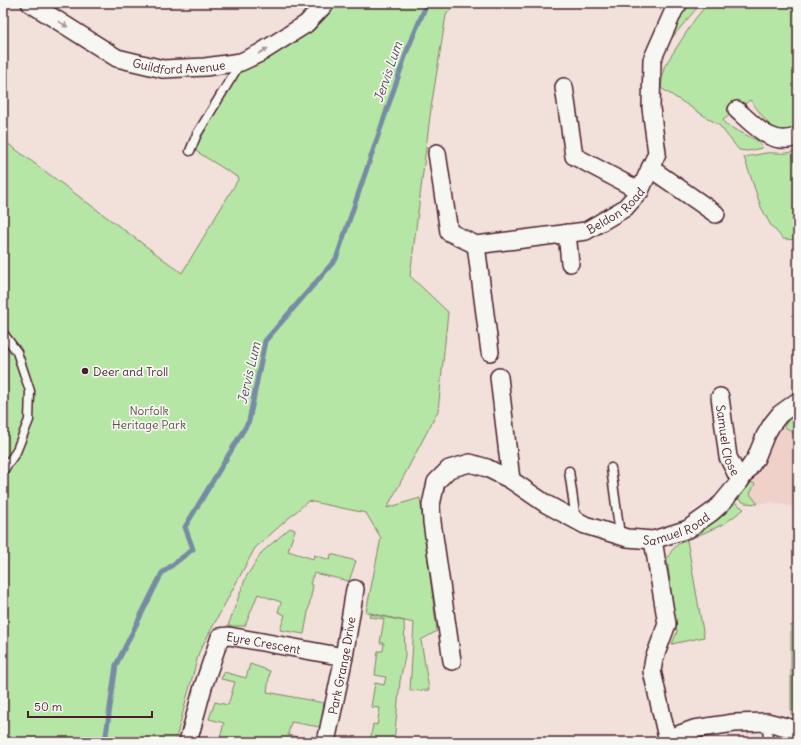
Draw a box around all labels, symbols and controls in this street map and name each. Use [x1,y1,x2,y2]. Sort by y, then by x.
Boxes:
one-way arrow [58,20,68,28]
water label: Jervis Lum [370,39,406,105]
one-way arrow [257,47,269,54]
street label: Guildford Avenue [131,54,226,77]
street label: Beldon Road [584,184,647,237]
water label: Jervis Lum [234,340,265,406]
place label: Deer and Troll [93,364,168,379]
marker: Deer and Troll [80,366,90,376]
park label: Norfolk Heritage Park [112,403,186,432]
street label: Samuel Close [714,404,743,478]
street label: Samuel Road [642,509,712,548]
street label: Park Grange Drive [325,616,358,716]
street label: Eyre Crescent [225,628,302,656]
scale bar [28,693,152,719]
text: 50 m [34,699,63,714]

